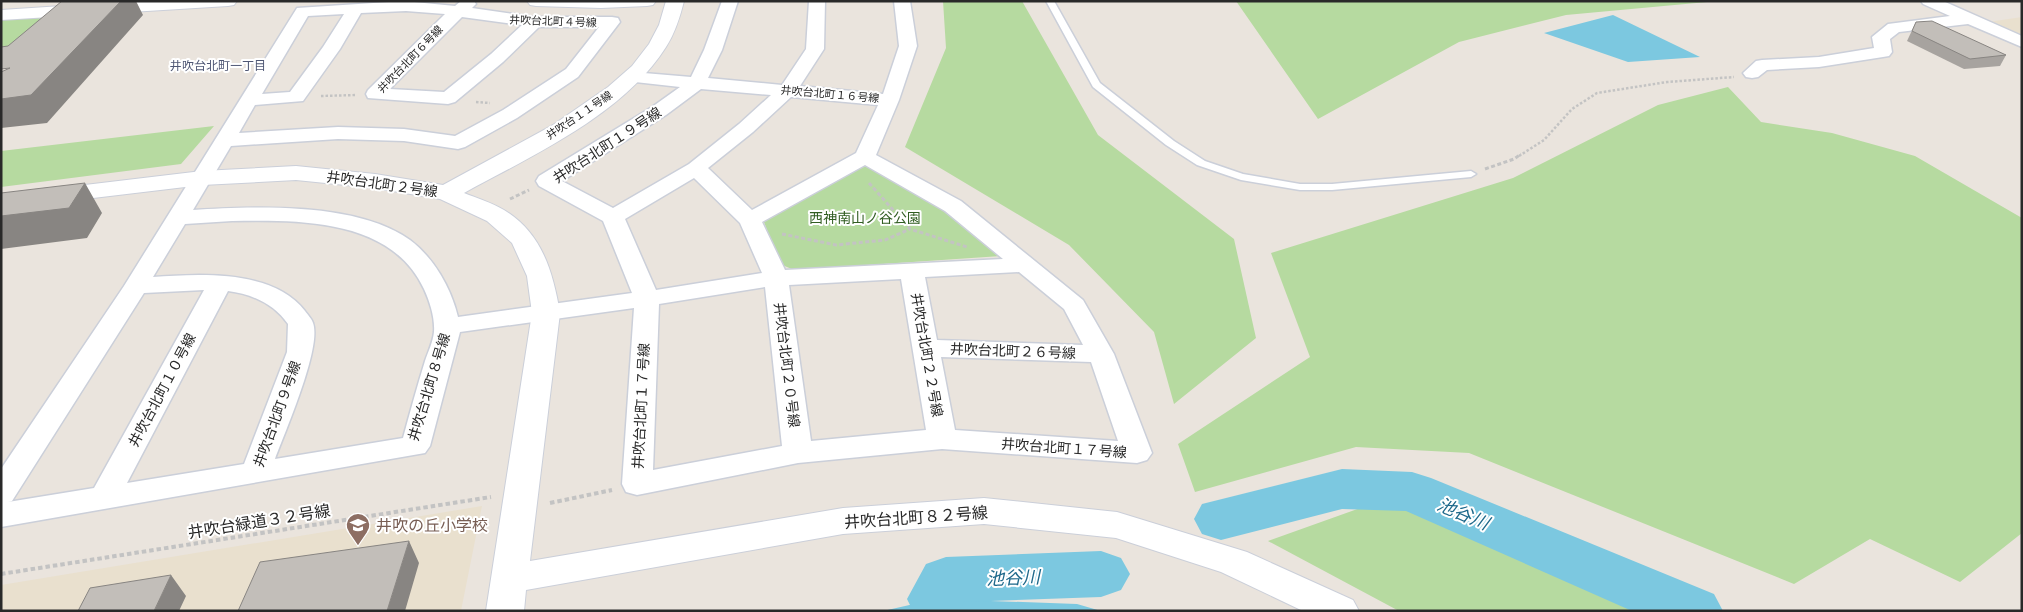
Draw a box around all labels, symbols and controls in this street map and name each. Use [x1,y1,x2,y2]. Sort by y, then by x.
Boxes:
street label: 井吹台北町４号線 [509,12,597,30]
street label: 井吹台北町６号線 [374,22,446,96]
district label: 井吹台北町一丁目 [170,58,266,74]
street label: 井吹台北町１６号線 [780,83,880,105]
street label: 井吹台１１号線 [543,88,615,142]
street label: 井吹台北町１９号線 [549,103,665,187]
street label: 井吹台北町２号線 [325,167,439,201]
park label: 西神南山ノ谷公園 [809,209,921,227]
street label: 井吹台北町２２号線 [907,291,947,419]
street label: 井吹台北町２０号線 [770,301,804,429]
street label: 井吹台北町１０号線 [124,330,200,450]
street label: 井吹台北町８号線 [404,331,454,443]
street label: 井吹台北町２６号線 [950,340,1076,362]
street label: 井吹台北町１７号線 [629,343,653,469]
street label: 井吹台北町９号線 [249,358,305,470]
street label: 井吹台北町１７号線 [1001,435,1127,461]
water label: 池谷川 [1433,491,1495,536]
street label: 井吹台緑道３２号線 [186,499,332,543]
street label: 井吹台北町８２号線 [843,501,989,533]
school or university icon: 井吹の丘小学校 [345,512,371,546]
place label: 井吹の丘小学校 [376,514,488,536]
water label: 池谷川 [986,564,1042,591]

